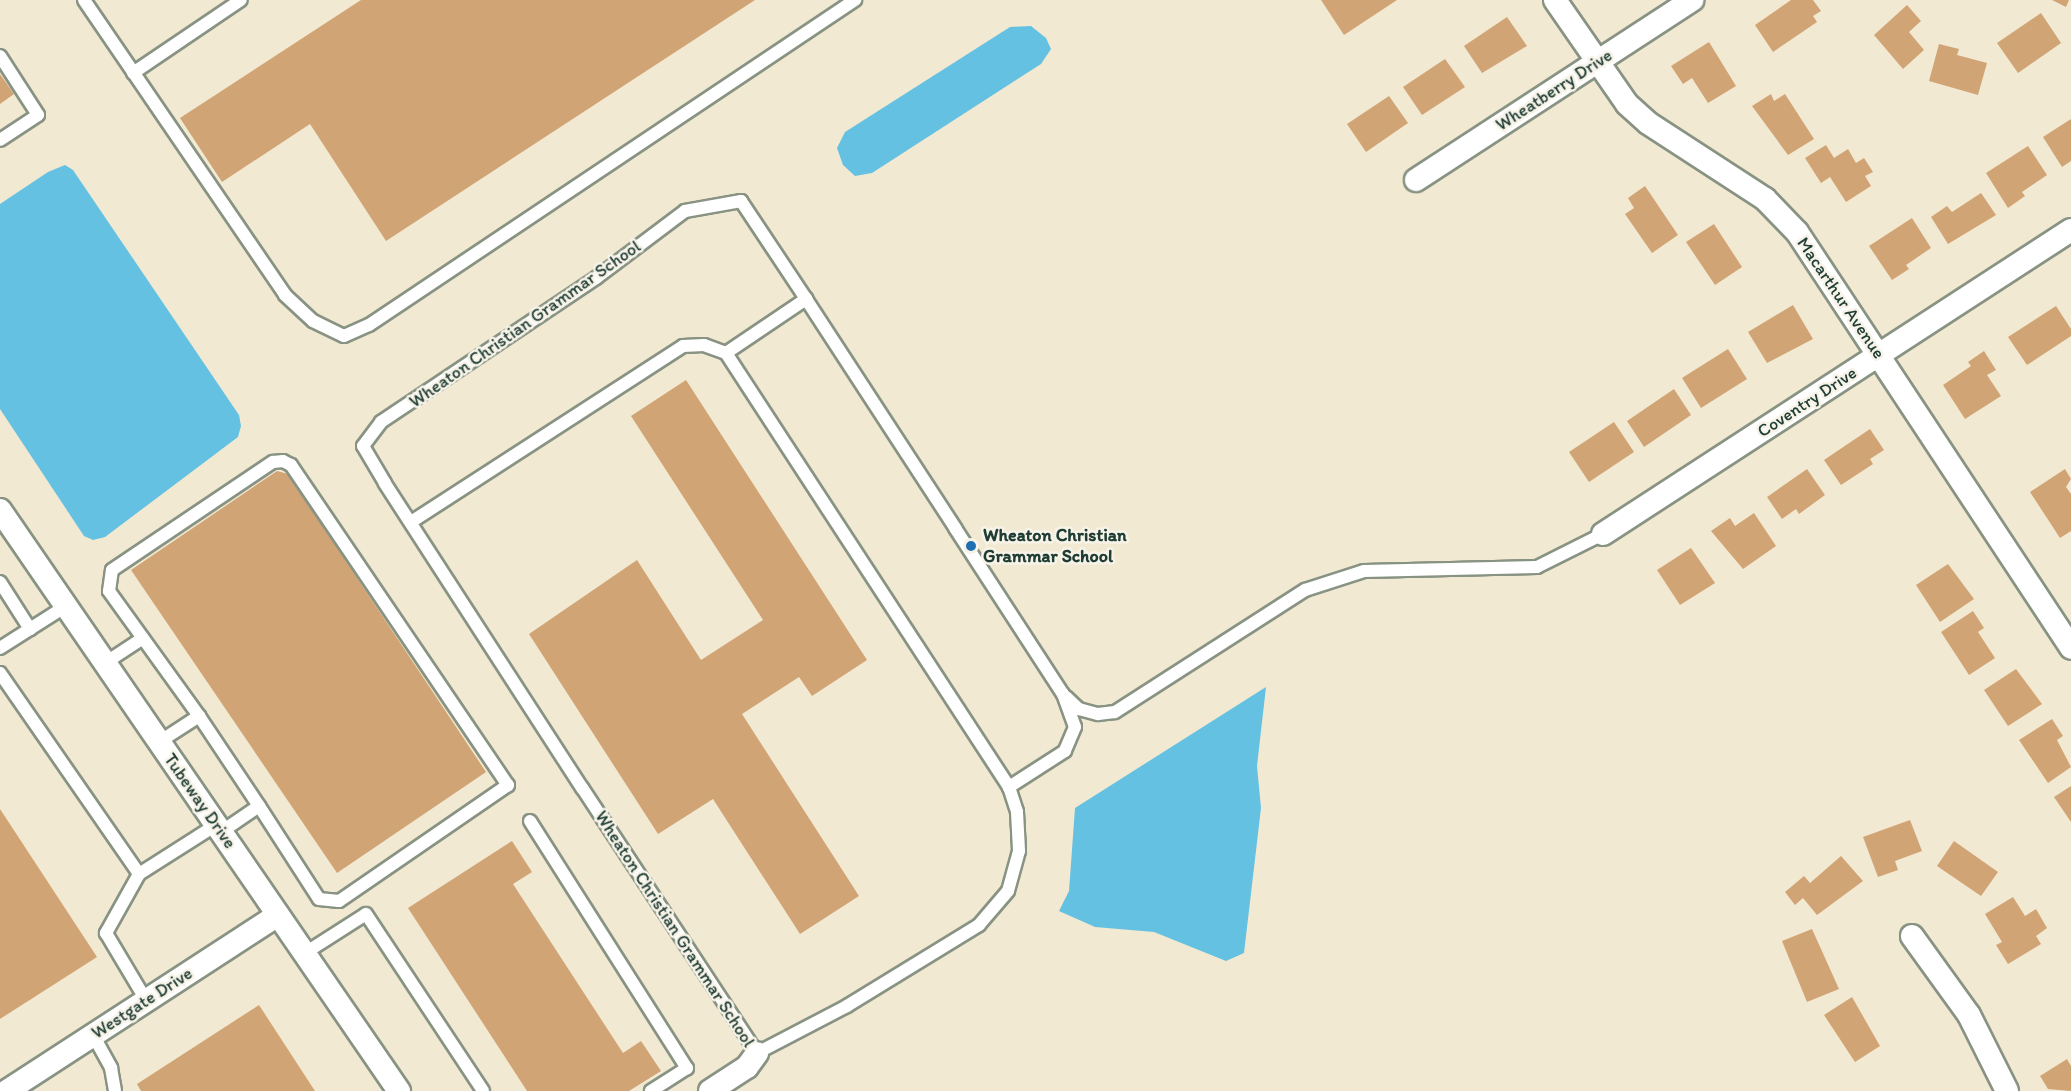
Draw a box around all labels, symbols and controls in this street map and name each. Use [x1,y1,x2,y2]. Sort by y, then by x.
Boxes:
street label: Wheatberry Drive [1492,44,1616,136]
street label: Macarthur Avenue [1793,233,1889,363]
street label: Wheaton Christian Grammar School [405,236,645,412]
street label: Coventry Drive [1753,362,1861,442]
place label: Wheaton Christian Grammar School [983,525,1127,568]
marker: Wheaton Christian Grammar School [964,539,978,553]
street label: Tubeway Drive [159,749,241,853]
street label: Wheaton Christian Grammar School [590,807,760,1051]
street label: Westgate Drive [87,962,197,1044]

